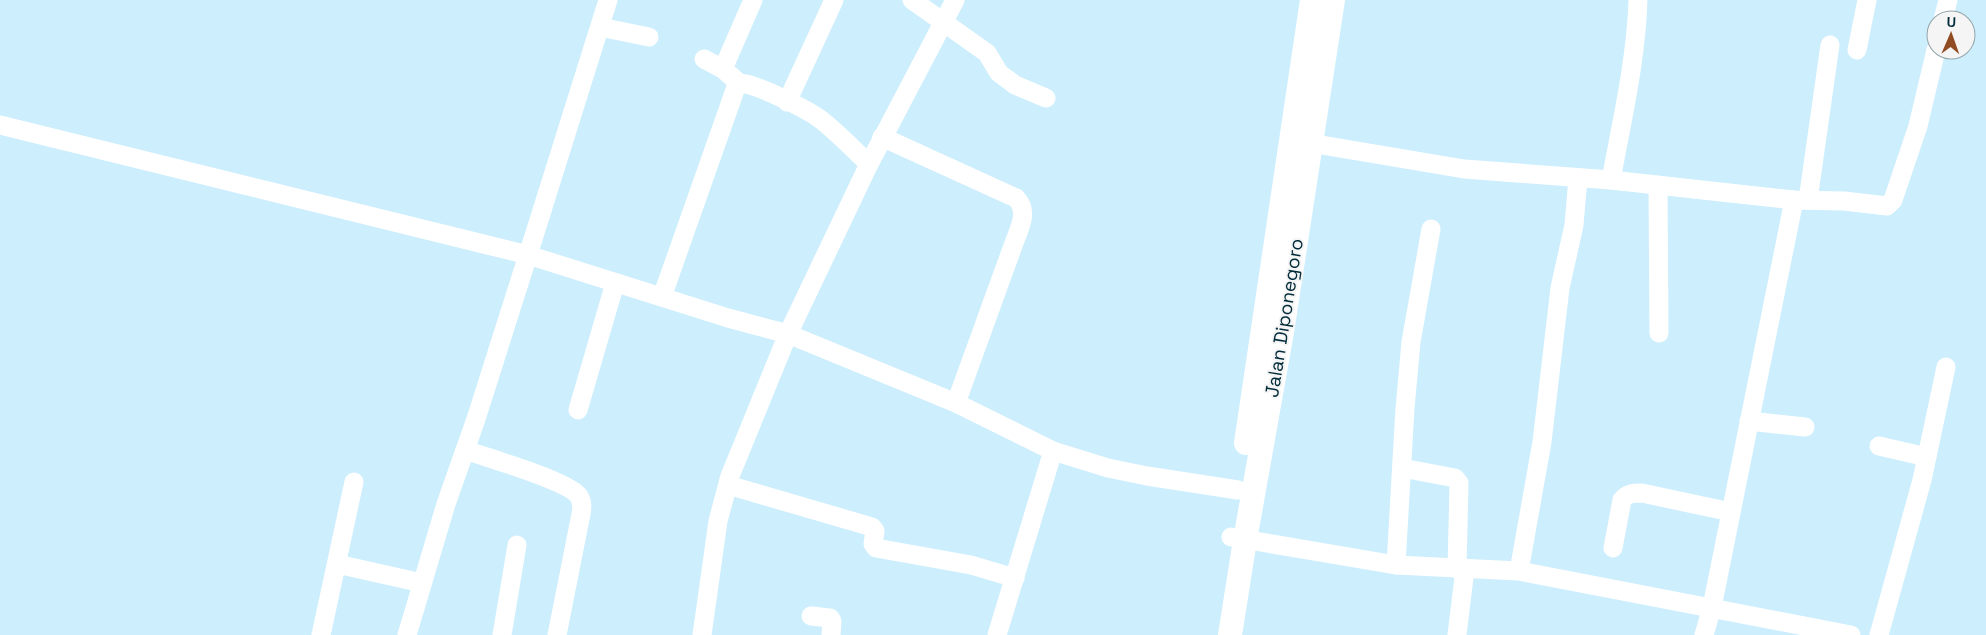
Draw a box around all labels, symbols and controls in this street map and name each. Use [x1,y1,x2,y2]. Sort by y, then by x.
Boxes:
north arrow [1926,10,1976,60]
text: U [1946,13,1956,31]
street label: Jalan Diponegoro [1259,237,1309,399]

